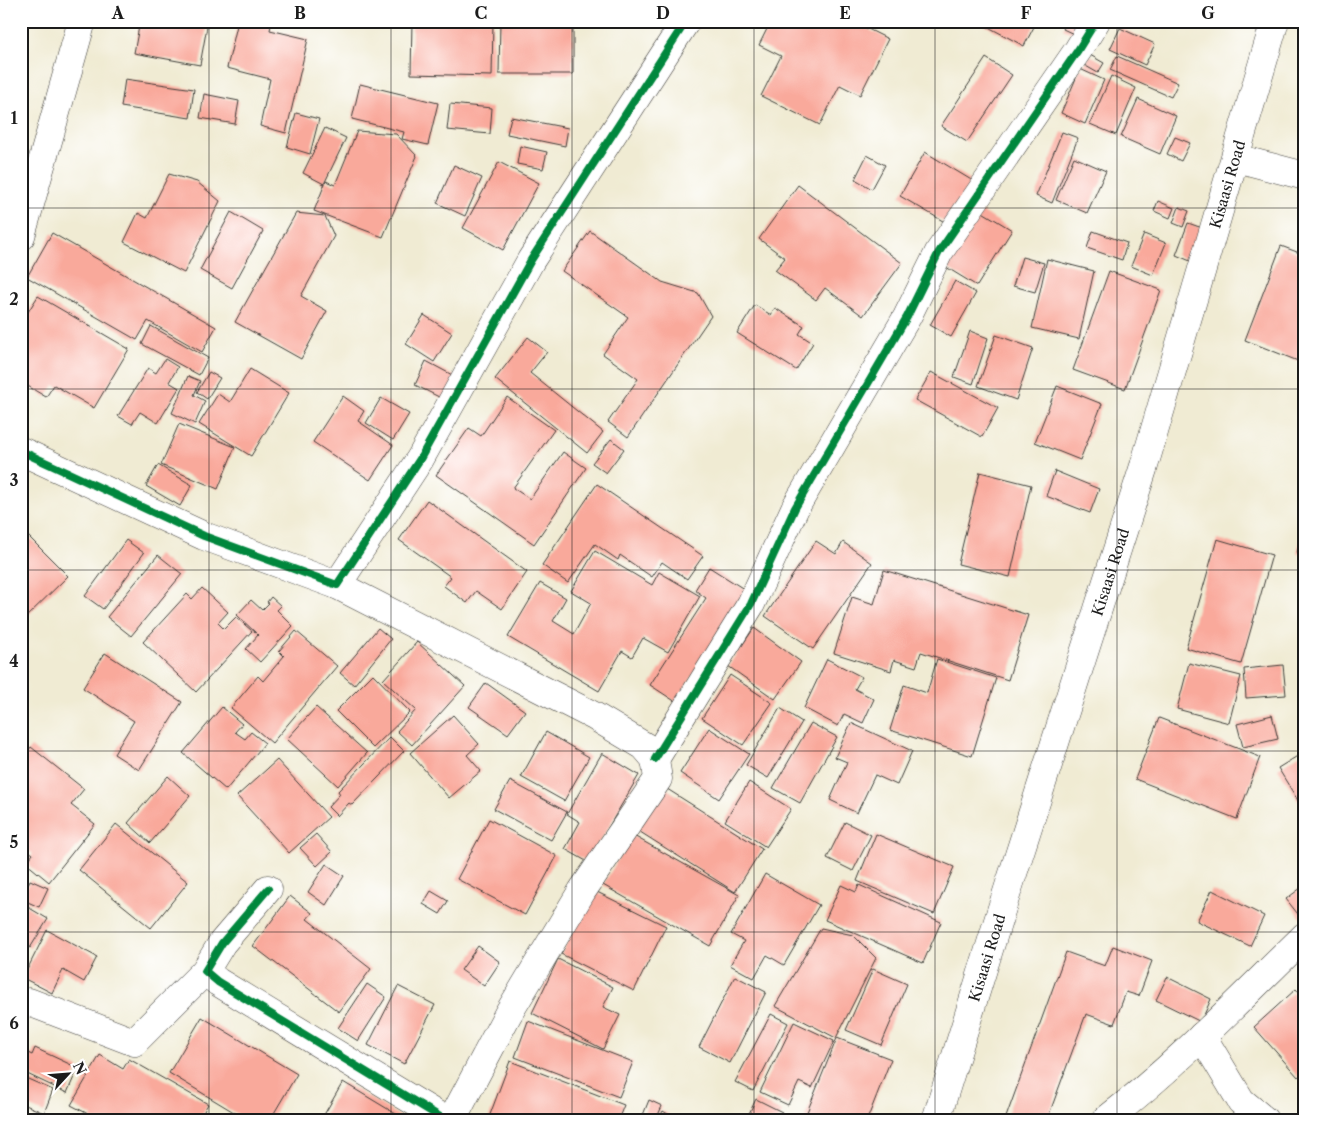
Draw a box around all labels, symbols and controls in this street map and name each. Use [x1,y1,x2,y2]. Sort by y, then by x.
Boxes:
text: A [111,3,125,23]
text: B [294,3,306,23]
text: C [475,3,487,23]
text: D [656,3,670,23]
text: E [839,3,851,23]
text: F [1021,3,1032,23]
text: G [1201,3,1215,23]
text: 1 [10,108,18,128]
street label: Kisaasi Road [1205,138,1249,231]
text: 2 [9,289,19,309]
text: 3 [9,470,19,490]
street label: Kisaasi Road [1087,526,1133,618]
text: 4 [9,651,19,671]
text: 5 [10,832,19,852]
street label: Kisaasi Road [964,911,1009,1004]
text: 6 [9,1013,19,1033]
north arrow [42,1048,92,1098]
text: N [69,1059,90,1078]

